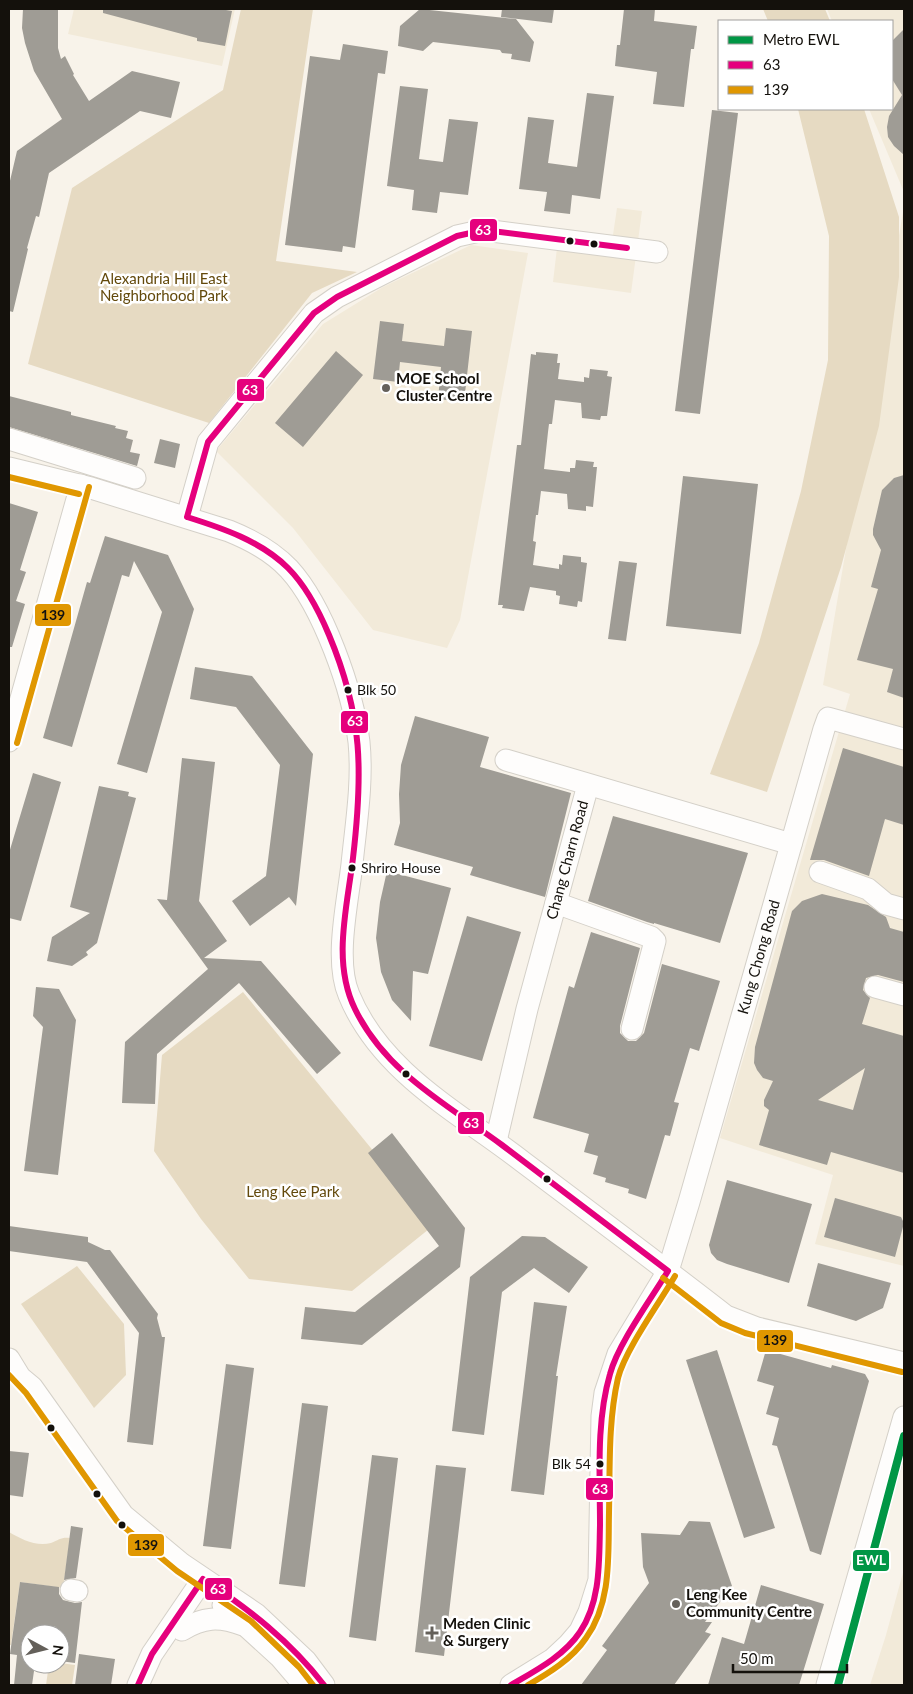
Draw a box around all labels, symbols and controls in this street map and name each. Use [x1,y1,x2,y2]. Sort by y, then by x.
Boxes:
legend [718,20,893,110]
text: Metro EWL [763,30,840,48]
text: 63 [763,55,780,73]
text: 139 [763,80,789,98]
line badge: 63 [469,218,498,242]
text: 63 [475,221,491,238]
unlabelled marker [565,236,575,246]
unlabelled marker [589,239,599,249]
park label: Alexandria Hill East Neighborhood Park [100,269,228,304]
place label: MOE School Cluster Centre [396,369,492,404]
line badge: 63 [236,378,265,402]
text: 63 [242,381,258,398]
marker: MOE School Cluster Centre [380,382,392,394]
line badge: 139 [34,603,72,627]
text: 139 [41,606,65,623]
place label: Blk 50 [357,681,396,698]
marker: Blk 50 [343,685,353,695]
line badge: 63 [340,710,369,734]
text: 63 [347,712,363,729]
street label: Chang Charn Road [542,798,591,921]
place label: Shriro House [361,859,441,876]
marker: Shriro House [347,863,357,873]
street label: Kung Chong Road [733,897,783,1016]
unlabelled marker [401,1069,411,1079]
line badge: 63 [457,1111,485,1135]
text: 63 [463,1114,479,1131]
unlabelled marker [542,1174,552,1184]
park label: Leng Kee Park [246,1182,340,1200]
line badge: 139 [756,1329,794,1353]
text: 139 [763,1331,787,1348]
unlabelled marker [46,1423,56,1433]
place label: Blk 54 [552,1455,591,1472]
marker: Blk 54 [595,1459,605,1469]
line badge: 63 [585,1477,614,1501]
text: 63 [592,1480,608,1497]
unlabelled marker [92,1489,102,1499]
unlabelled marker [117,1520,127,1530]
line badge: 139 [127,1533,165,1557]
text: 139 [134,1536,158,1553]
line badge: EWL [852,1549,890,1572]
text: EWL [856,1551,887,1568]
line badge: 63 [204,1577,233,1601]
text: 63 [210,1580,226,1597]
place label: Leng Kee Community Centre [686,1585,812,1620]
marker: Leng Kee Community Centre [670,1598,682,1610]
place label: Meden Clinic & Surgery [443,1614,531,1649]
north arrow [20,1624,70,1674]
marker: Meden Clinic & Surgery [425,1626,439,1640]
scale bar [733,1642,847,1674]
text: N [49,1644,67,1657]
text: 50 m [740,1649,774,1667]

